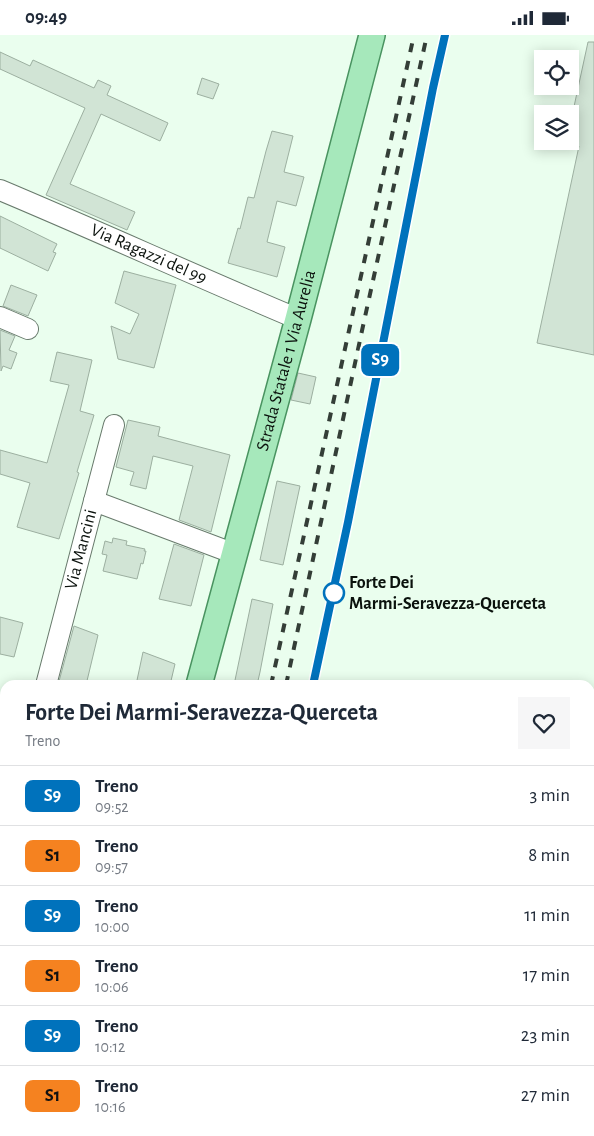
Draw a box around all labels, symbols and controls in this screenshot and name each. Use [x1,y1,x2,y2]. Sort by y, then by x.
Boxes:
text: 09:49 [25,8,67,27]
map controls [534,50,579,150]
button: locate [534,50,579,95]
button: layers [534,105,579,150]
street label: Via Ragazzi del 99 [88,221,209,288]
street label: Strada Statale 1 Via Aurelia [254,268,319,453]
line badge: S9 [358,344,402,376]
text: S9 [371,351,389,369]
street label: Via Mancini [62,507,100,592]
place label: Forte Dei Marmi-Seravezza-Querceta [349,574,546,613]
marker: Forte Dei Marmi-Seravezza-Querceta [323,582,345,604]
button: heart [518,697,570,749]
text: Forte Dei Marmi-Seravezza-Querceta [25,701,378,725]
text: Treno [25,733,60,749]
text: Treno [95,777,139,796]
text: 3 min [529,786,570,805]
text: S9 [44,787,61,805]
text: 09:52 [95,799,129,815]
text: Treno [95,837,139,856]
text: 8 min [528,846,570,865]
text: S1 [45,847,60,865]
text: 09:57 [95,859,128,875]
text: Treno [95,897,139,916]
text: 11 min [524,906,570,925]
text: S9 [44,907,61,925]
text: 10:00 [95,919,130,935]
text: Treno [95,957,139,976]
text: 17 min [523,966,570,985]
text: S1 [45,967,60,985]
text: 10:06 [95,979,129,995]
text: Treno [95,1017,139,1036]
text: 23 min [521,1026,570,1045]
text: S9 [44,1027,61,1045]
text: 10:12 [95,1039,125,1055]
text: Treno [95,1077,139,1096]
text: 27 min [521,1086,570,1105]
text: S1 [45,1087,60,1105]
text: 10:16 [95,1099,126,1115]

